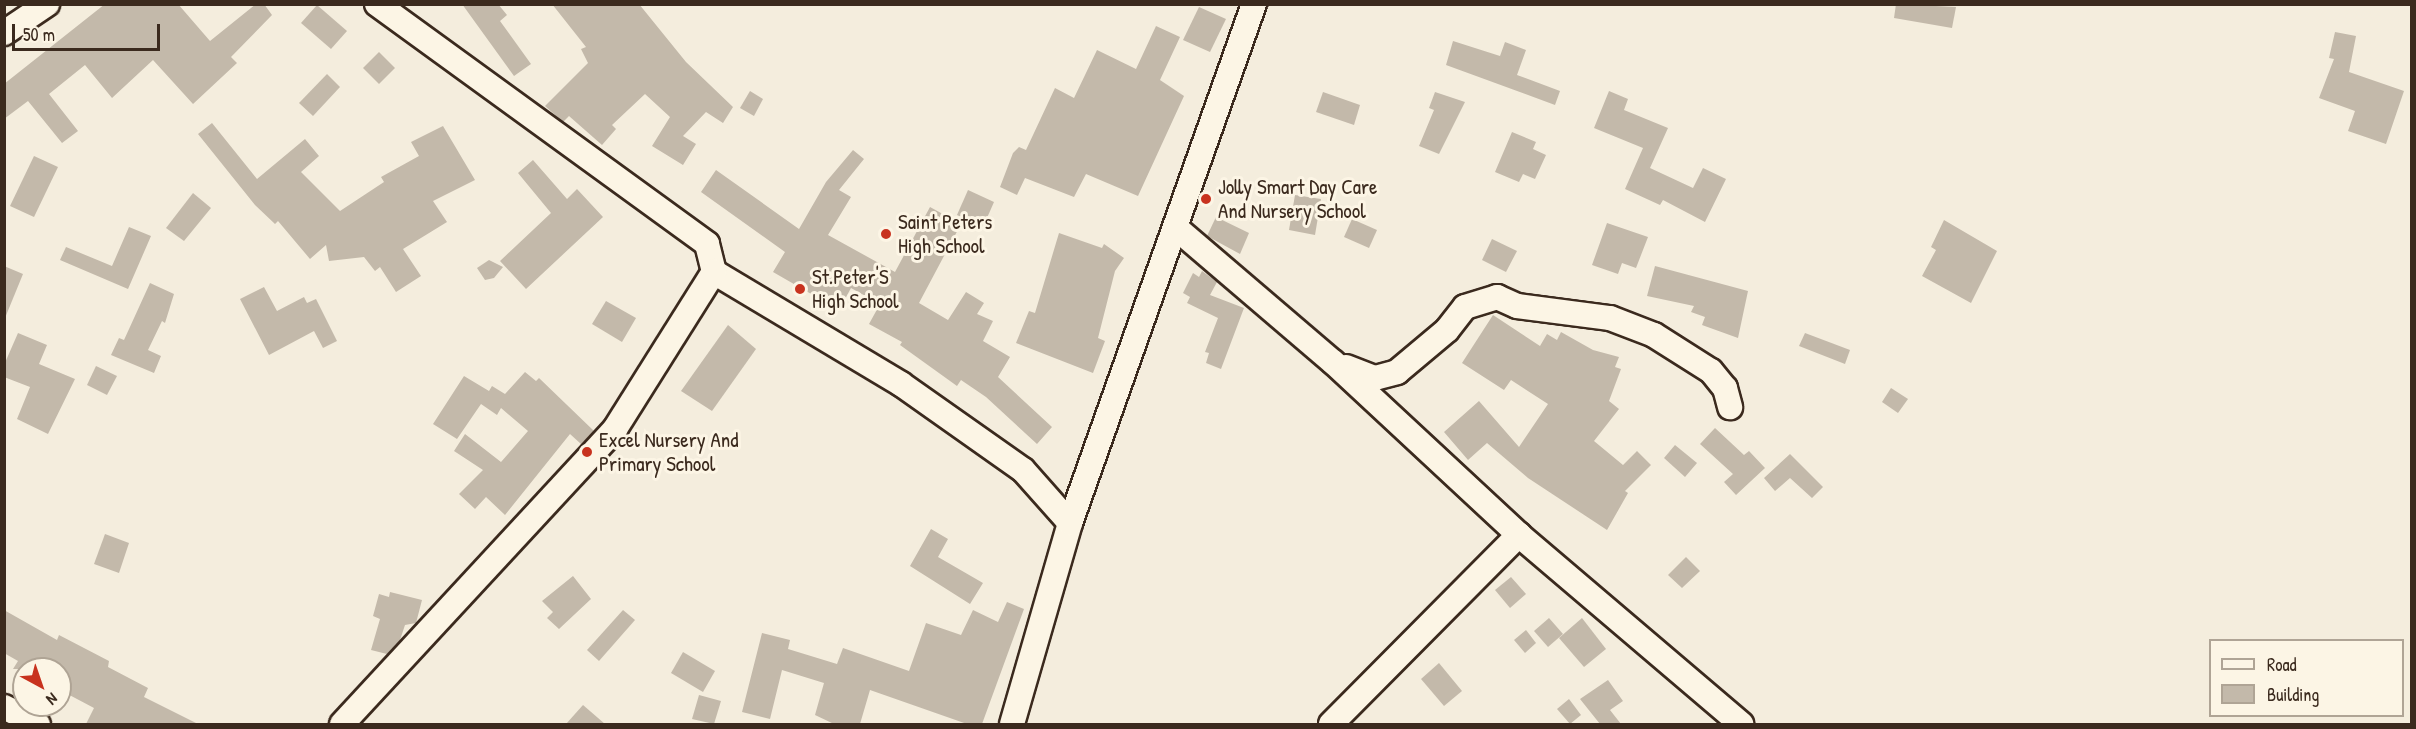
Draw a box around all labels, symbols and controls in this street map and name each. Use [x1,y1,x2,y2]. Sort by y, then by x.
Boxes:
scale bar [15,12,164,50]
text: 50 m [23,22,55,47]
place label: Jolly Smart Day Care And Nursery School [1218,174,1377,224]
marker: Jolly Smart Day Care And Nursery School [1199,192,1213,206]
place label: Saint Peters High School [898,209,992,259]
marker: Saint Peters High School [879,227,893,241]
place label: St.Peter'S High School [812,264,899,314]
marker: St.Peter'S High School [793,282,807,296]
place label: Excel Nursery And Primary School [599,427,738,477]
marker: Excel Nursery And Primary School [580,445,594,459]
legend [2209,639,2404,717]
text: Road [2267,652,2297,677]
north arrow [12,657,72,717]
text: Building [2267,682,2319,707]
text: N [42,688,63,710]

